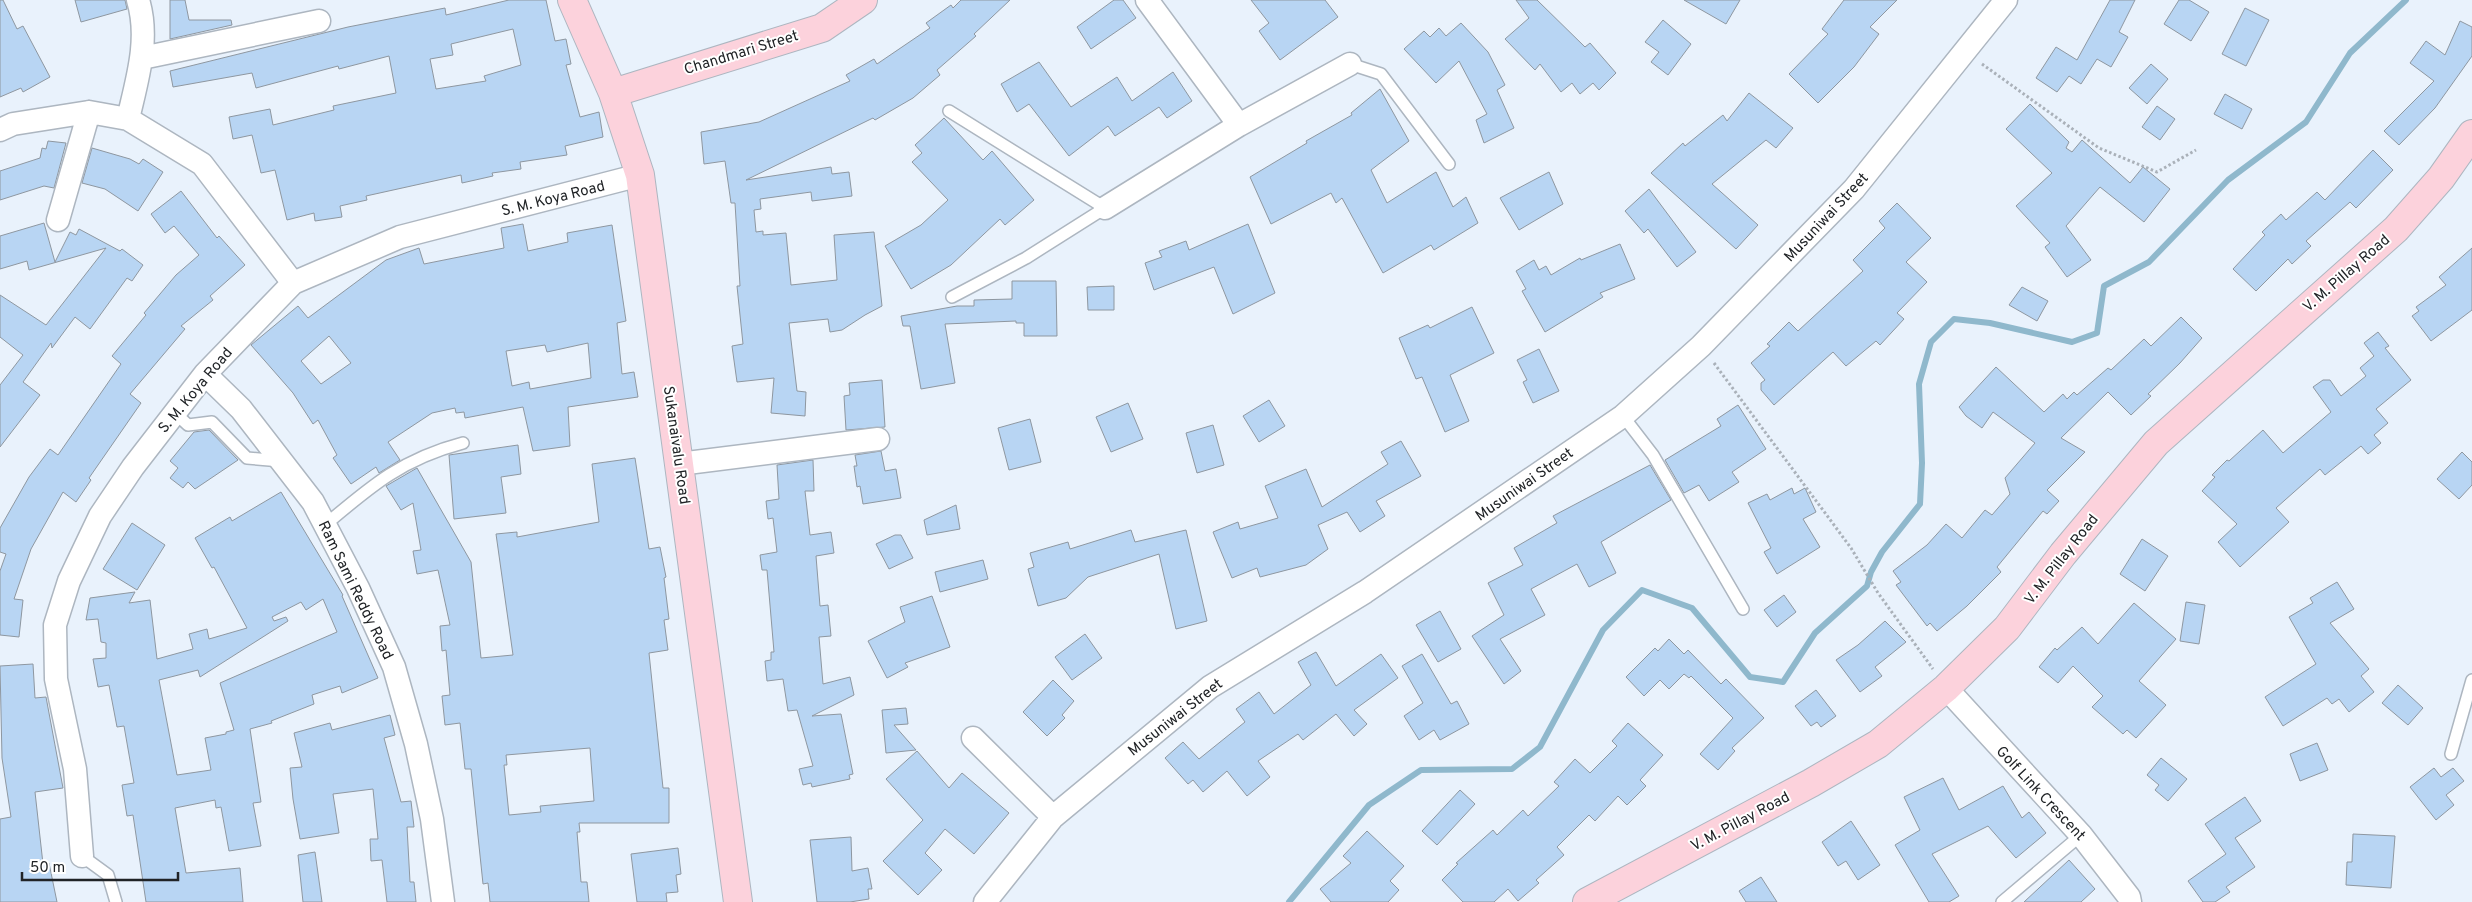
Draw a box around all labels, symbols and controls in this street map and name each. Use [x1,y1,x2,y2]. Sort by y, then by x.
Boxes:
street label: Chandmari Street [682,27,801,80]
street label: Musuniwai Street [1781,169,1873,267]
street label: S. M. Koya Road [500,177,607,222]
street label: V. M. Pillay Road [2300,231,2394,317]
street label: S. M. Koya Road [155,344,238,438]
street label: Sukanaivalu Road [658,385,693,506]
street label: Musuniwai Street [1472,444,1578,526]
street label: V. M. Pillay Road [2021,511,2103,609]
street label: Ram Sami Reddy Road [313,518,397,663]
street label: Musuniwai Street [1125,675,1227,761]
street label: Golf Link Crescent [1991,743,2089,845]
street label: V. M. Pillay Road [1688,788,1793,856]
scale bar [22,850,179,882]
text: 50 m [30,859,65,878]

